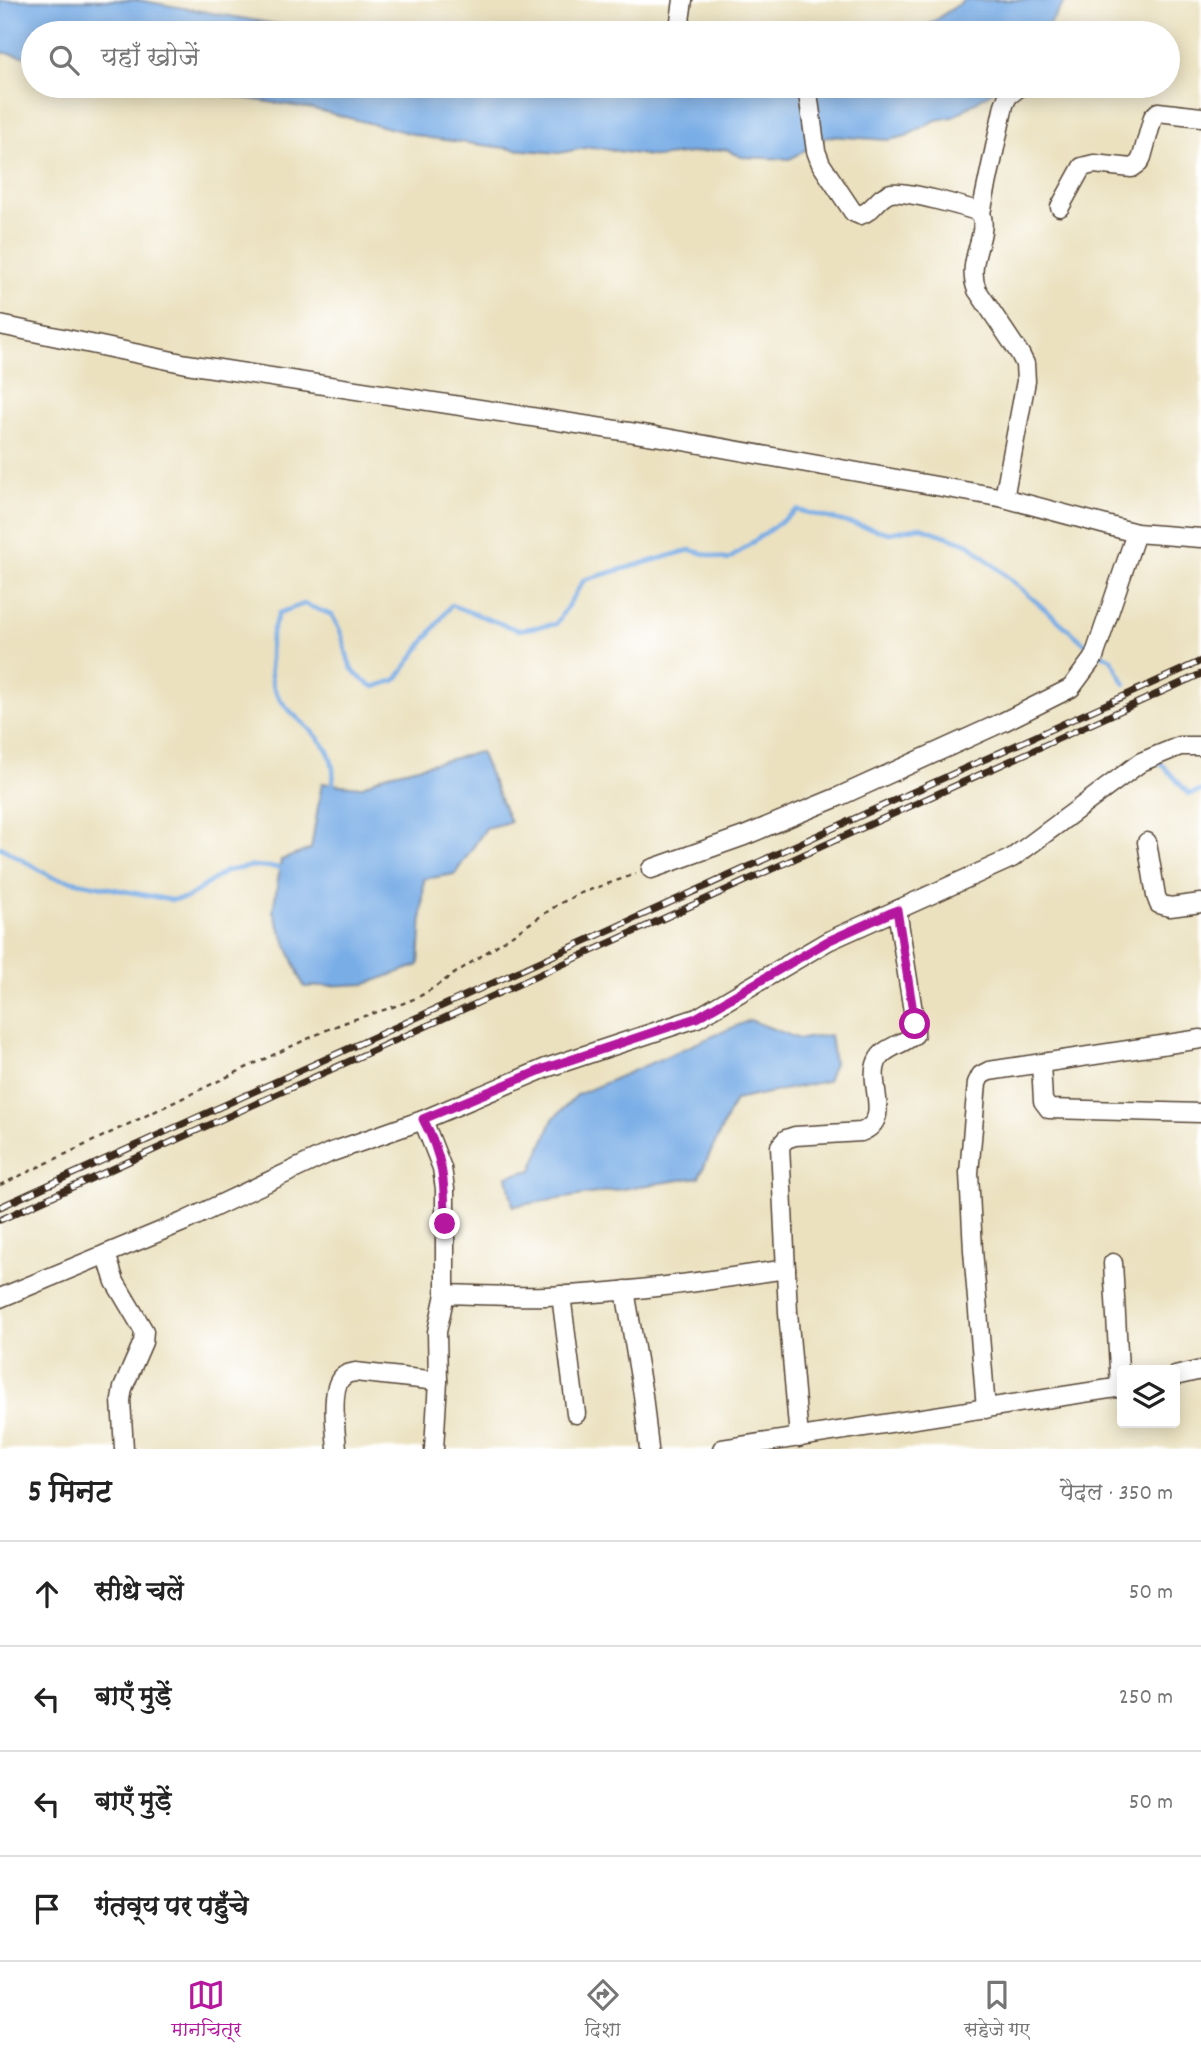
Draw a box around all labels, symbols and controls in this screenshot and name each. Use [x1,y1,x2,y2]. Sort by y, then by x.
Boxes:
search box [21,21,1180,98]
icon: search [45,41,83,79]
text: यहाँ खोजें [101,41,199,78]
route start [899,1008,930,1039]
route end [429,1208,460,1239]
map controls [1117,1365,1180,1428]
button: layers [1117,1365,1180,1428]
text: 5 मिनट [28,1473,112,1516]
text: पैदल · 350 m [1060,1478,1173,1511]
icon: ahead [28,1575,66,1613]
text: सीधे चलें [95,1575,184,1612]
text: 50 m [1129,1577,1173,1610]
icon: left [28,1680,66,1718]
text: बाएँ मुड़ें [95,1680,172,1717]
text: 250 m [1119,1682,1173,1715]
icon: left [28,1785,66,1823]
text: बाएँ मुड़ें [95,1785,172,1822]
text: 50 m [1129,1787,1173,1820]
icon: arrive [28,1890,66,1928]
text: गंतव्य पर पहुँचे [95,1890,249,1927]
tab: मानचित्र [171,1976,241,2045]
tab: दिशा [584,1976,622,2045]
tab: सहेजे गए [964,1976,1030,2045]

